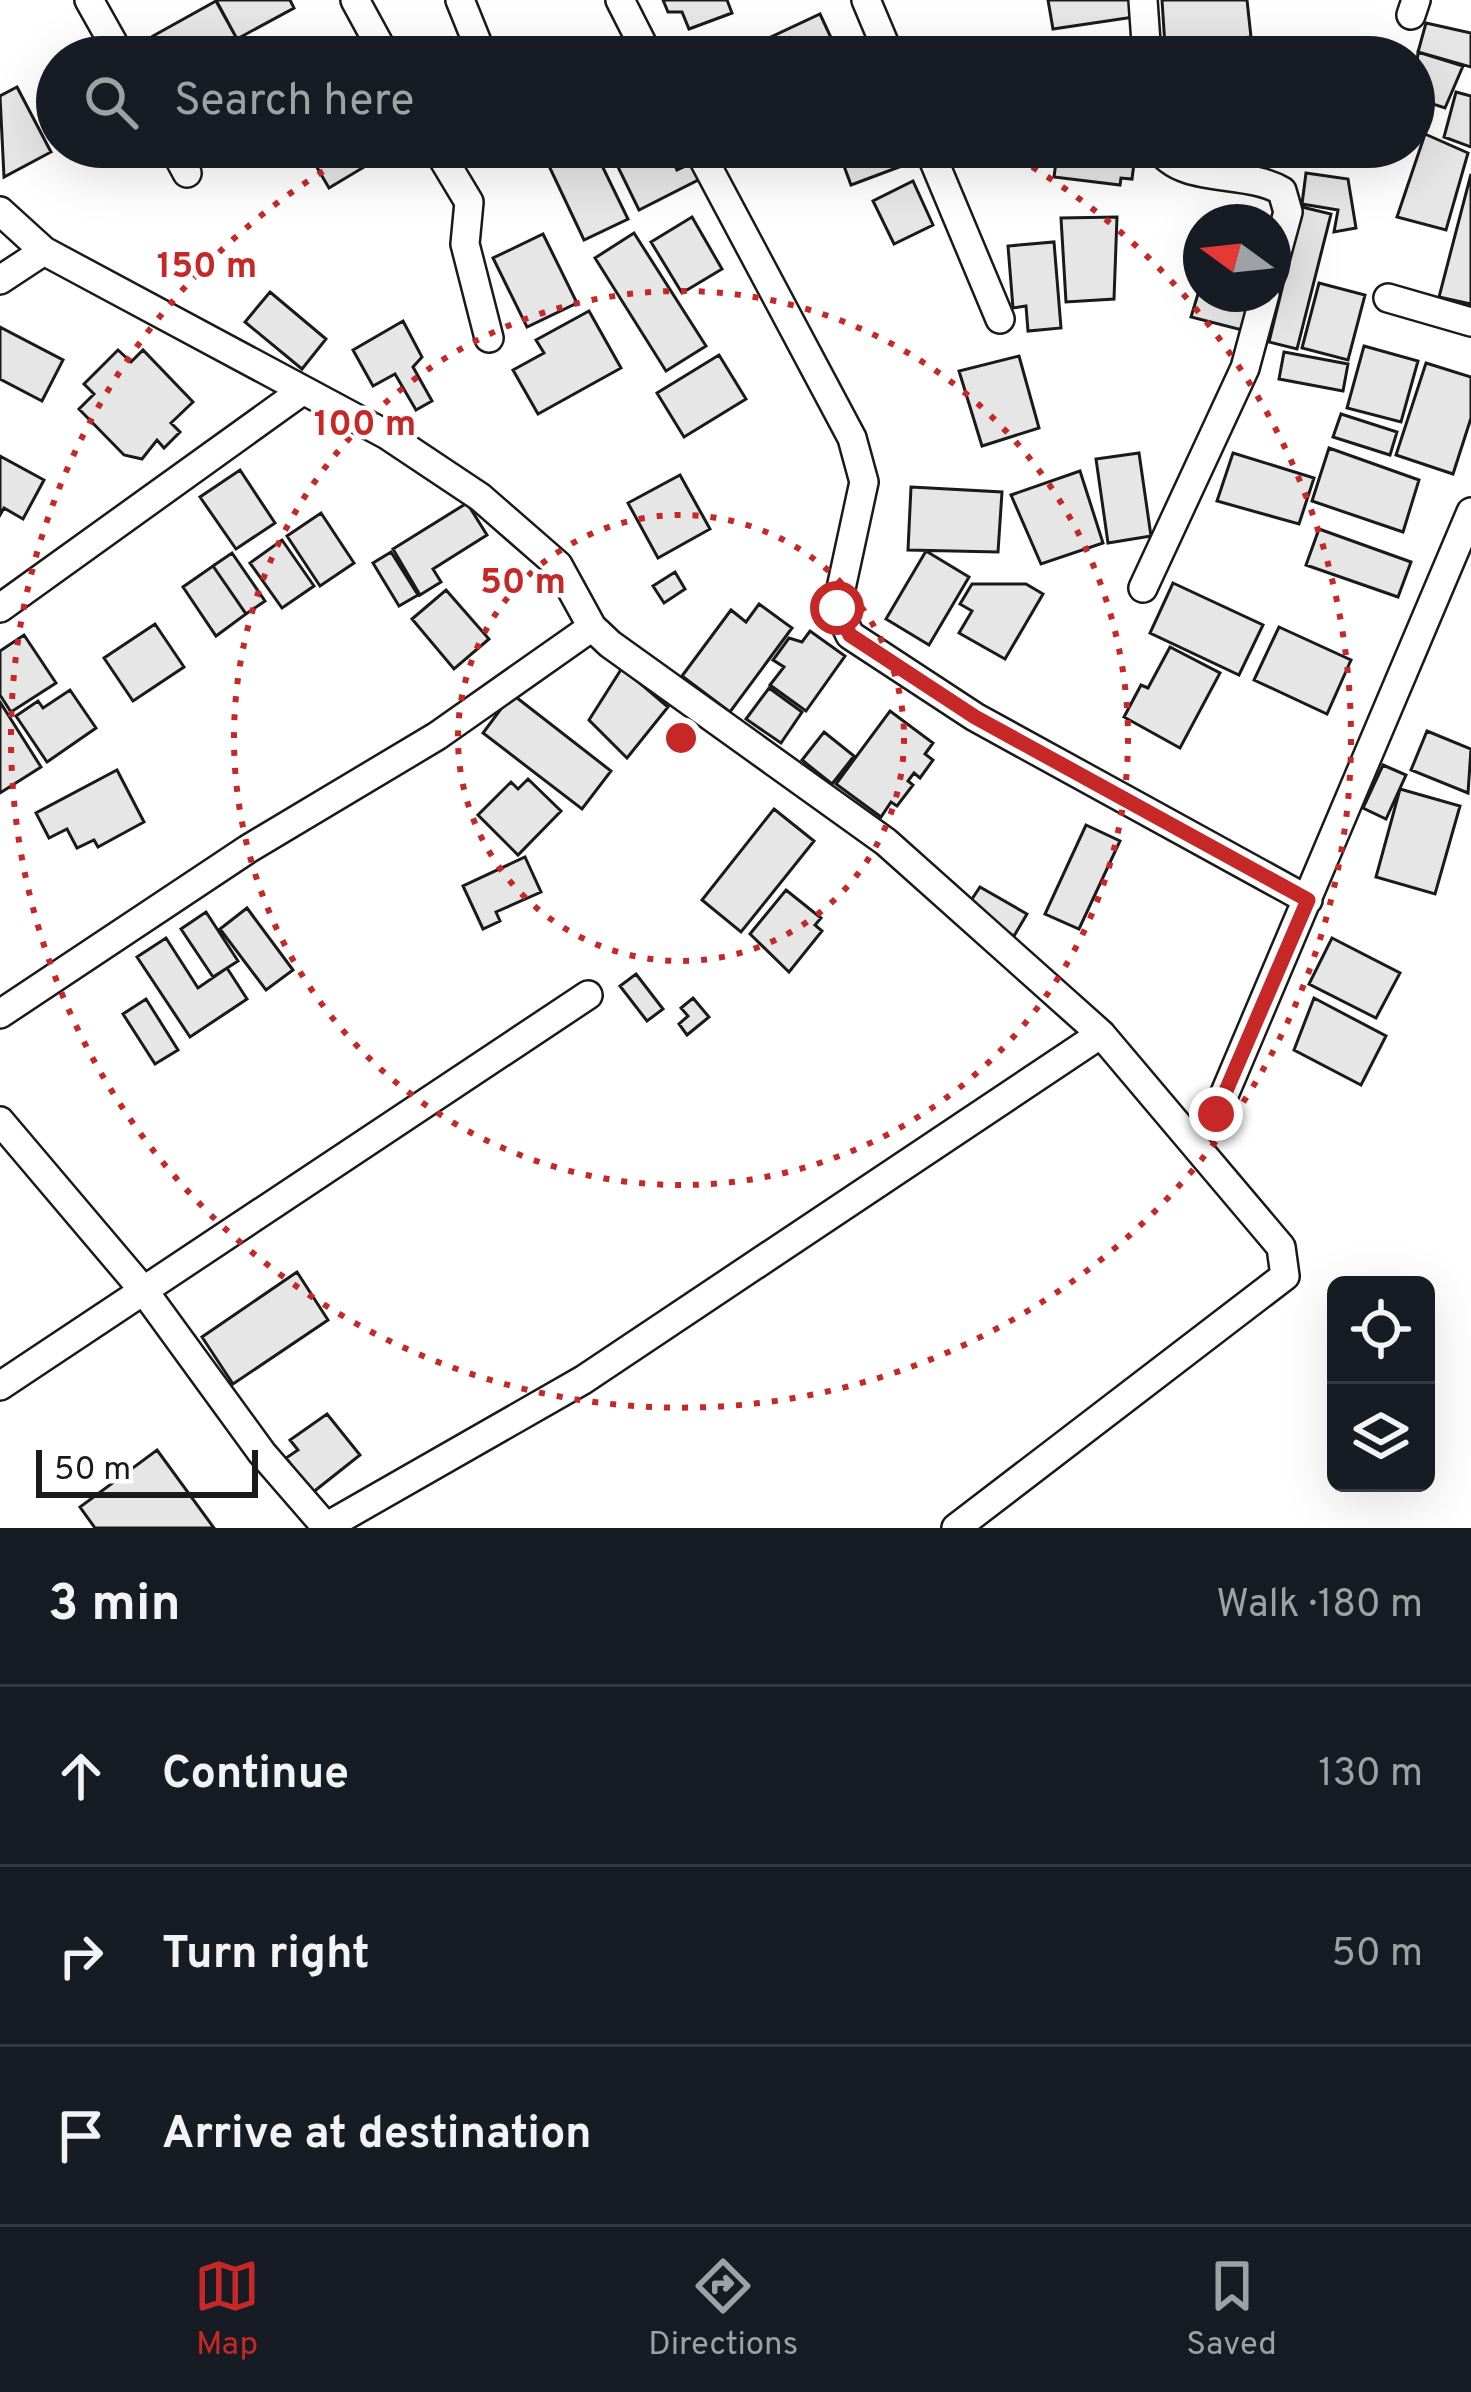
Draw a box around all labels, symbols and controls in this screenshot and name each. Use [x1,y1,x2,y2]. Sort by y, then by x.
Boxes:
search box [36,36,1435,168]
icon: search [78,69,144,135]
text: Search here [174,74,414,131]
north arrow [1183,204,1291,312]
text: 150 m [157,245,257,291]
text: 100 m [314,403,416,449]
text: 50 m [480,561,566,607]
route start [810,581,864,635]
centre of rings [660,717,702,759]
route end [1189,1087,1243,1141]
map controls [1327,1276,1435,1492]
button: locate [1327,1276,1435,1384]
button: layers [1327,1384,1435,1492]
scale bar [36,1444,258,1497]
text: 50 m [54,1450,131,1492]
text: 3 min [48,1574,181,1639]
text: Walk · 180 m [1216,1582,1423,1631]
icon: ahead [48,1743,114,1809]
text: Continue [162,1747,349,1804]
text: 130 m [1318,1751,1423,1800]
icon: right [48,1923,114,1989]
text: Turn right [162,1927,370,1984]
text: 50 m [1332,1931,1423,1980]
icon: arrive [48,2103,114,2169]
text: Arrive at destination [162,2107,592,2164]
tab: Map [194,2253,260,2367]
tab: Directions [648,2253,798,2367]
tab: Saved [1186,2253,1277,2367]

